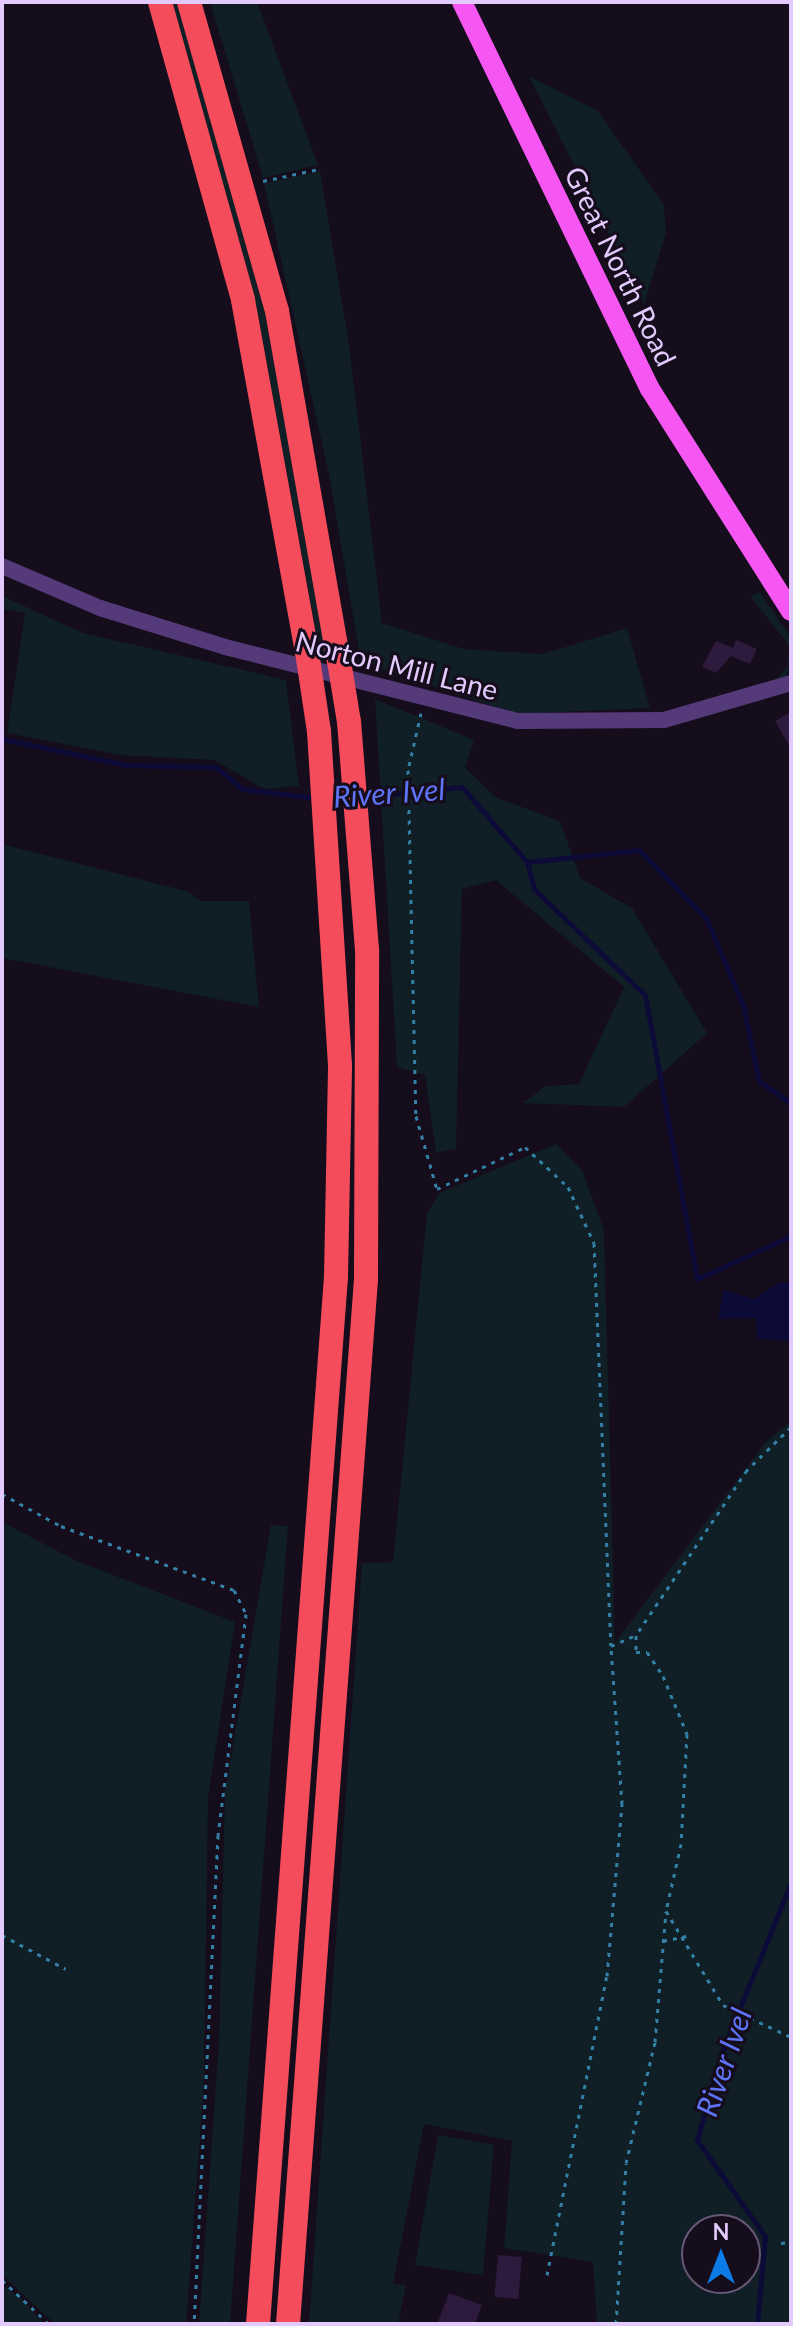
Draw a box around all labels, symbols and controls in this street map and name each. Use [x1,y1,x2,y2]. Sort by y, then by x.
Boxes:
street label: Great North Road [558,161,684,371]
street label: Norton Mill Lane [292,624,502,706]
water label: River Ivel [332,770,446,814]
water label: River Ivel [688,2003,758,2121]
north arrow [681,2214,761,2294]
text: N [713,2218,729,2245]

